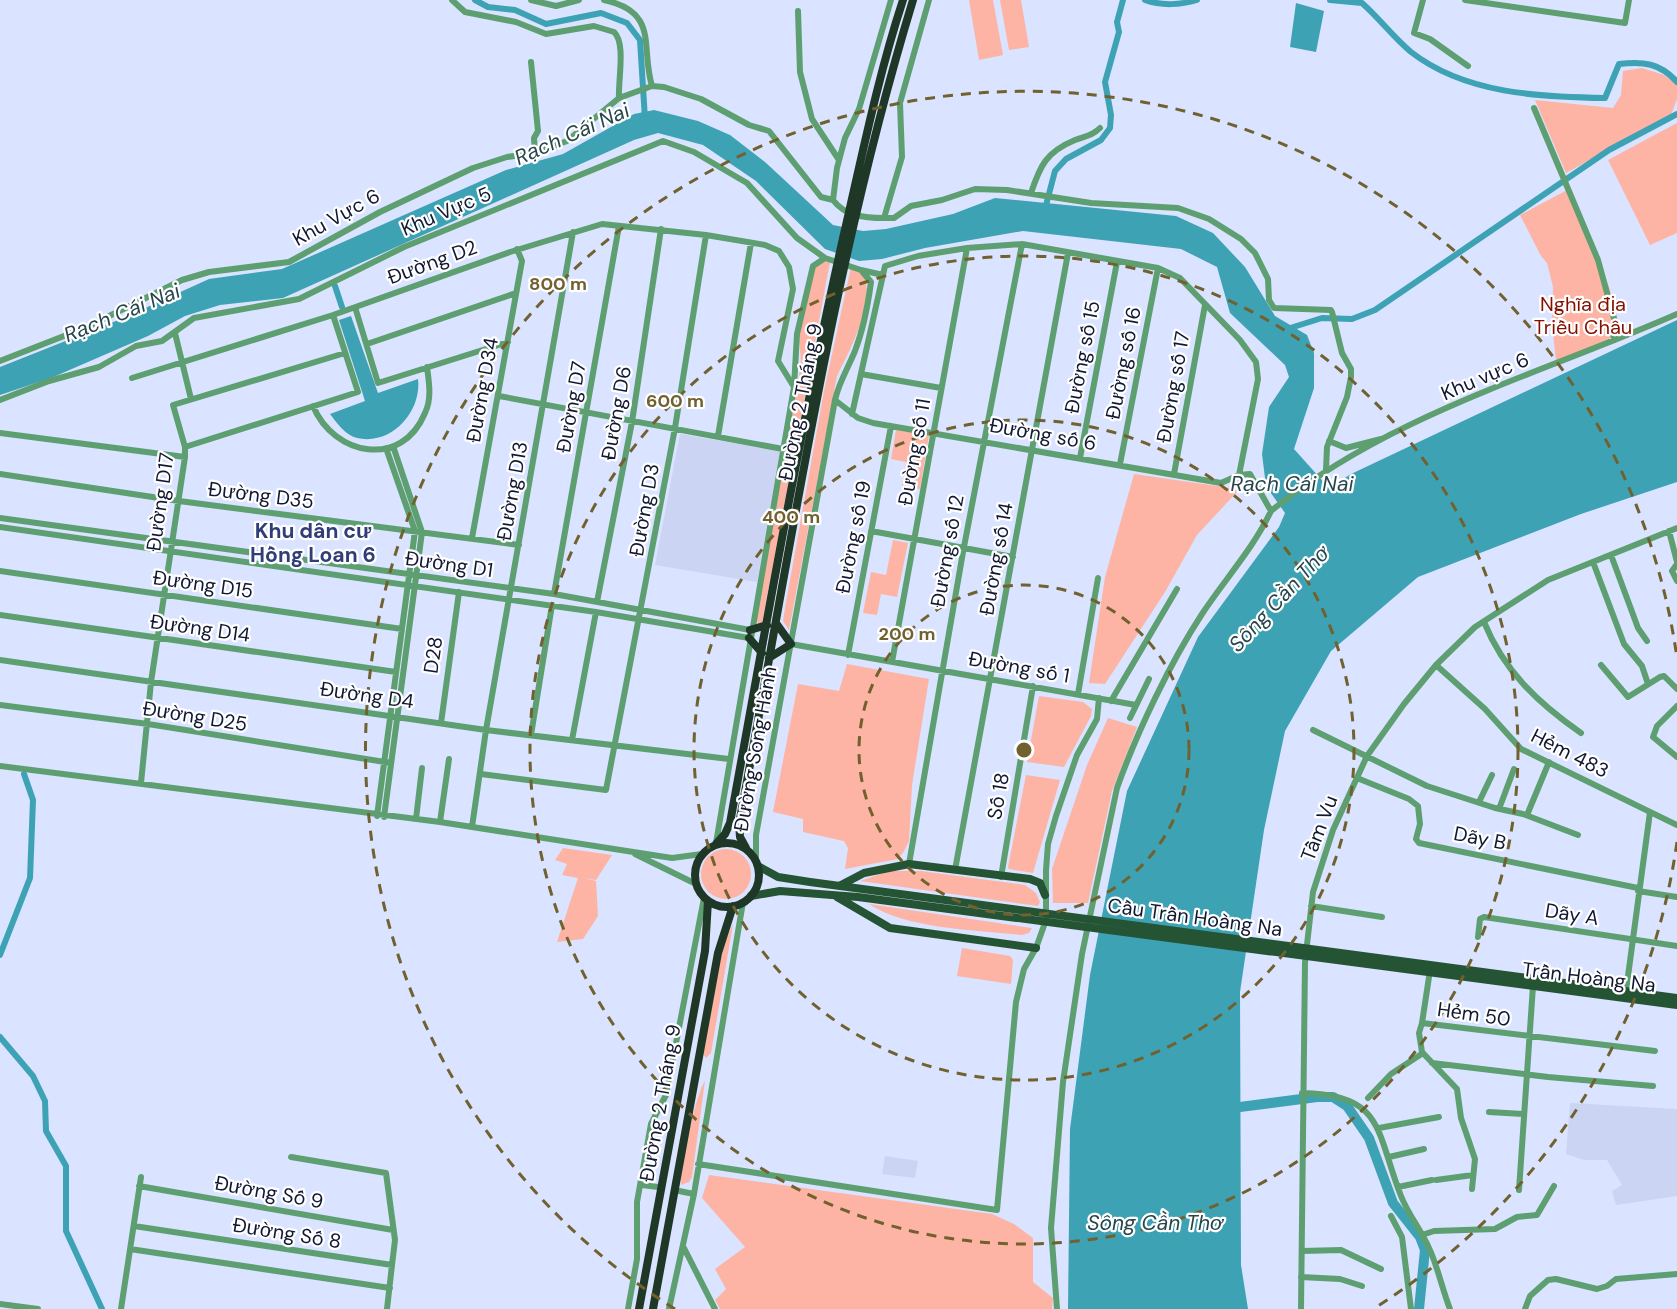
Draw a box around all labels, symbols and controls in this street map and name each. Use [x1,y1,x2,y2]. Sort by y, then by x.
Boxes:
water label: Rạch Cái Nai [510,96,635,172]
street label: Khu Vực 5 [397,180,495,242]
street label: Khu Vực 6 [288,182,384,252]
street label: Đường D2 [384,234,480,290]
text: 800 m [529,272,587,296]
water label: Rạch Cái Nai [60,277,185,349]
park label: Nghĩa địa Triều Châu [1534,291,1632,340]
street label: Đường số 15 [1058,298,1106,416]
street label: Đường số 16 [1099,304,1147,422]
street label: Đường 2 Tháng 9 [772,321,828,483]
street label: Đường số 17 [1150,329,1196,445]
street label: Đường D34 [460,335,504,445]
street label: Khu vực 6 [1437,346,1533,406]
street label: Đường D7 [550,359,592,455]
street label: Đường D6 [595,364,637,462]
text: 600 m [646,389,704,413]
street label: Đường số 11 [892,396,936,508]
street label: Đường số 6 [987,412,1099,456]
street label: Đường D13 [490,439,534,543]
street label: Đường D17 [140,451,180,553]
street label: Đường D3 [623,461,665,559]
water label: Rạch Cái Nai [1230,470,1354,498]
street label: Đường D35 [207,476,315,514]
street label: Đường số 19 [829,478,877,596]
street label: Đường số 12 [924,493,970,609]
street label: Đường số 14 [973,500,1019,618]
text: 400 m [762,505,820,529]
district label: Khu dân cư Hồng Loan 6 [250,517,376,569]
water label: Sông Cần Thơ [1223,538,1337,658]
street label: Đường D1 [403,545,495,583]
street label: Đường D15 [151,564,255,604]
street label: Đường D14 [148,608,252,648]
text: 200 m [879,622,935,646]
street label: D28 [418,635,448,675]
street label: Đường số 1 [966,645,1072,689]
street label: Đường Song Hành [728,664,782,834]
street label: Đường D4 [318,676,416,714]
street label: Đường D25 [141,695,249,737]
street label: Hẻm 483 [1527,722,1613,784]
centre of rings [1014,740,1034,760]
street label: Số 18 [981,771,1015,821]
street label: Tầm Vu [1295,791,1343,865]
street label: Dãy B [1452,820,1508,856]
street label: Cầu Trần Hoàng Na [1106,892,1284,942]
street label: Dãy A [1543,897,1601,931]
street label: Trần Hoàng Na [1521,956,1657,998]
street label: Hẻm 50 [1436,996,1512,1032]
street label: Đường 2 Tháng 9 [633,1022,687,1184]
street label: Đường Số 9 [213,1170,325,1214]
water label: Sông Cần Thơ [1087,1209,1225,1237]
street label: Đường Số 8 [231,1212,343,1254]

